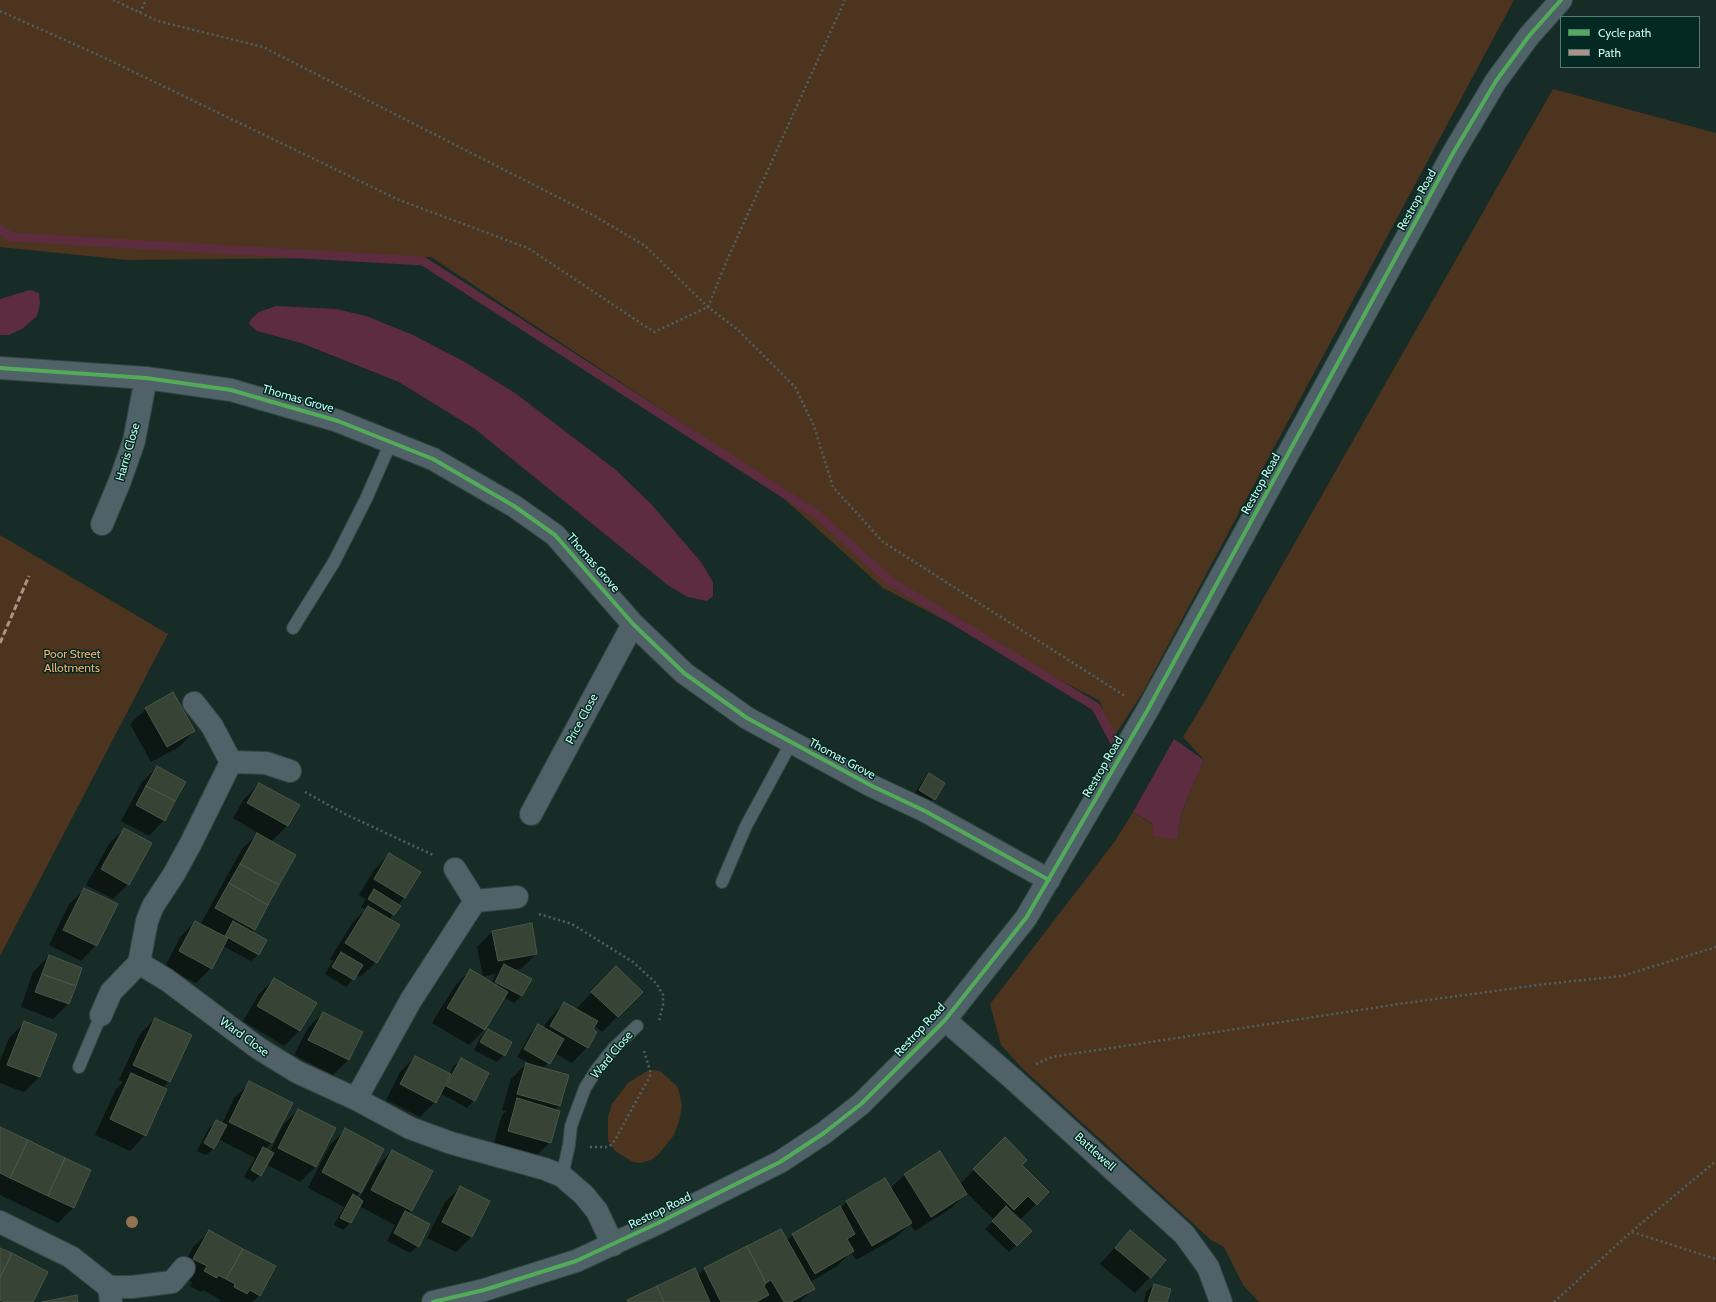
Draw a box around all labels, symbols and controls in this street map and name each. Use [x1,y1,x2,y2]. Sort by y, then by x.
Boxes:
legend [1560,16,1700,68]
text: Cycle path [1598,25,1651,40]
text: Path [1598,45,1621,60]
street label: Restrop Road [1394,167,1440,233]
street label: Thomas Grove [261,382,335,416]
street label: Harris Close [113,421,143,483]
street label: Restrop Road [1238,451,1284,517]
street label: Thomas Grove [563,531,623,595]
park label: Poor Street Allotments [43,647,101,675]
street label: Price Close [563,691,601,747]
street label: Restrop Road [1080,734,1126,800]
street label: Thomas Grove [806,735,878,783]
street label: Restrop Road [892,1000,948,1060]
street label: Ward Close [217,1014,271,1060]
street label: Ward Close [588,1028,636,1082]
street label: Battlewell [1072,1130,1118,1174]
street label: Restrop Road [626,1190,694,1232]

